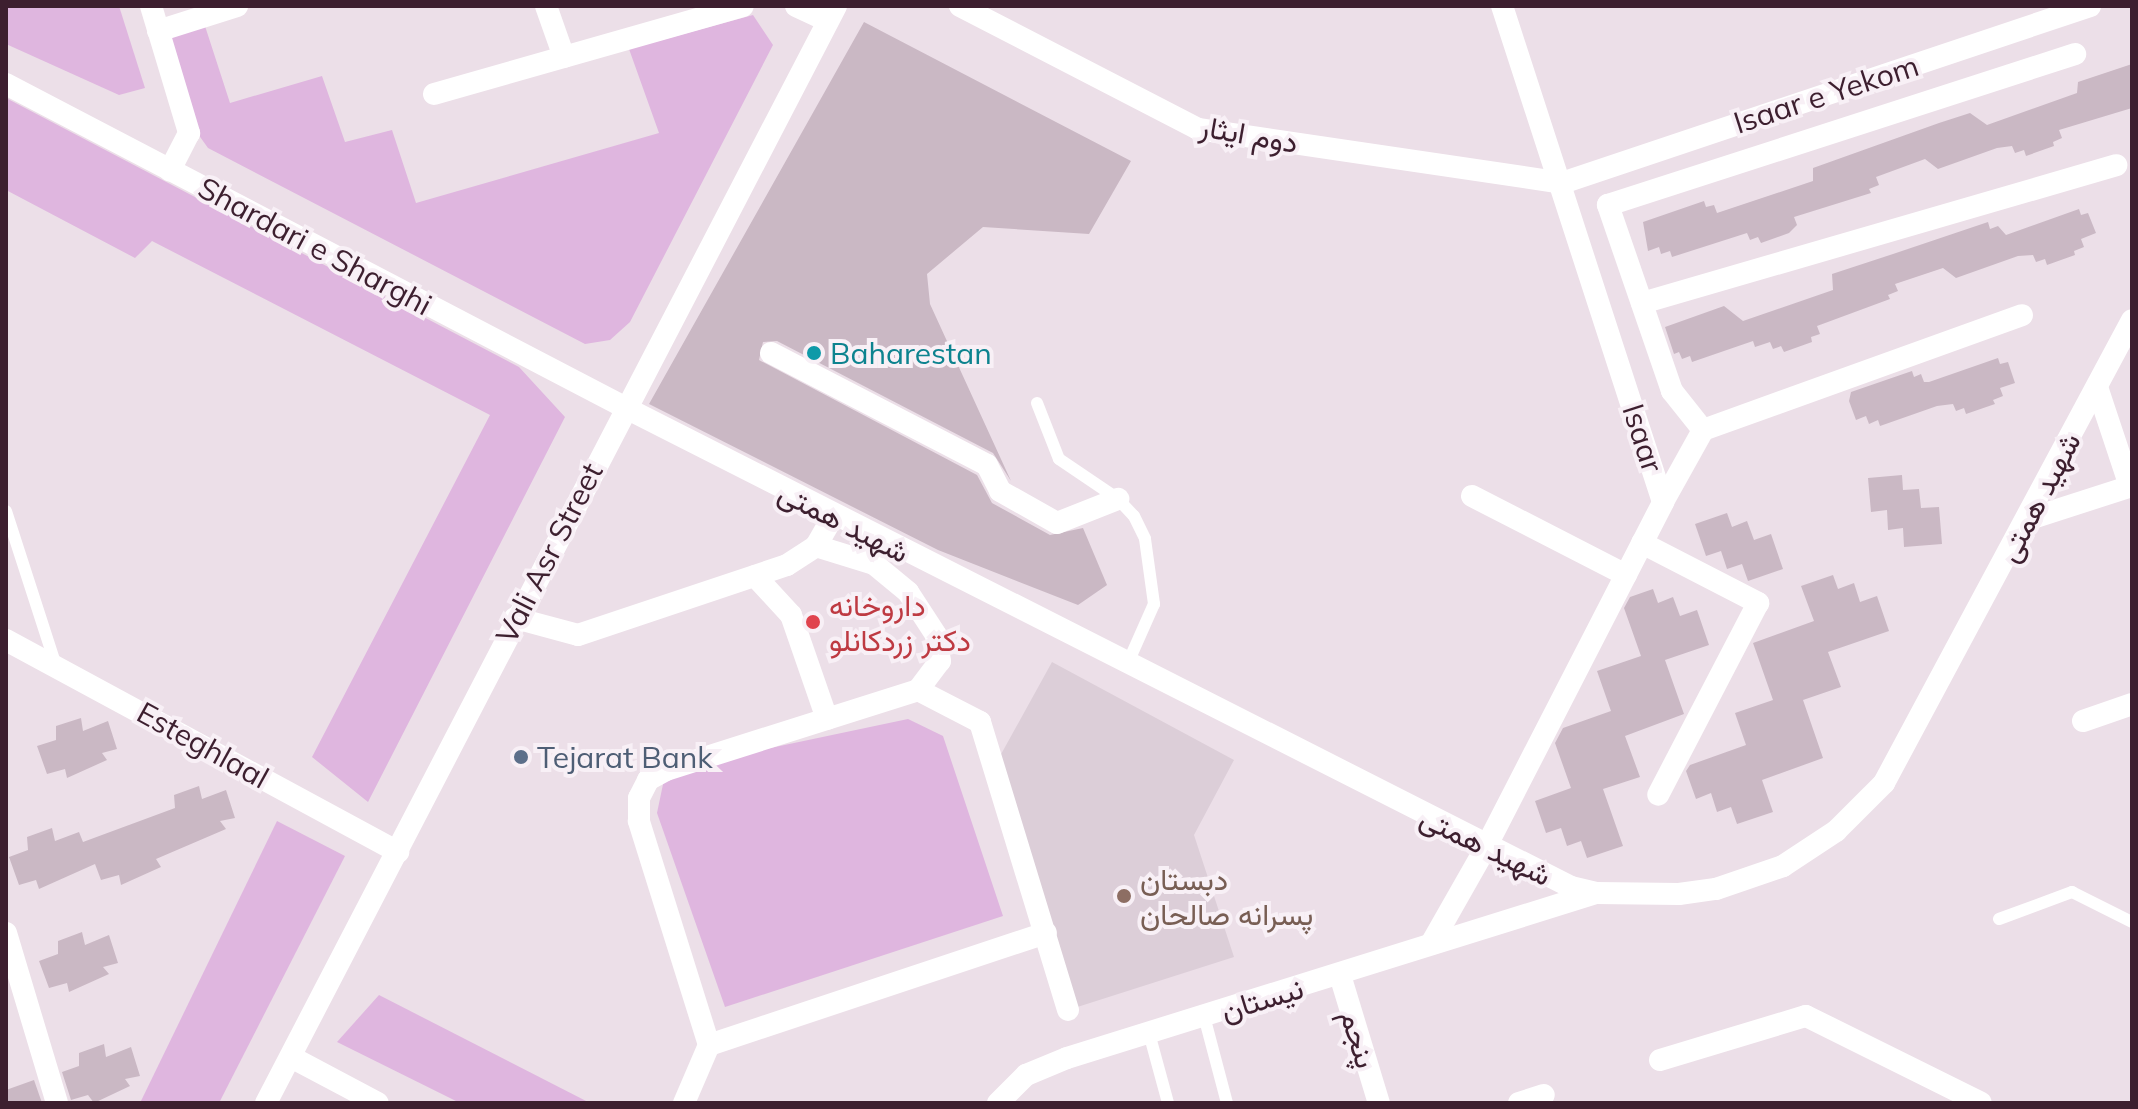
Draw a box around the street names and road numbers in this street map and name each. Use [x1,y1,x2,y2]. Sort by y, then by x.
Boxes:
street label: Isaar e Yekom [1729,47,1923,141]
street label: دوم ایثار [1197,108,1301,160]
street label: Shardari e Sharghi [192,169,438,323]
street label: Isaar [1615,399,1671,477]
street label: شهید همتی [1990,426,2088,568]
street label: Vali Asr Street [488,457,610,649]
street label: شهید همتی [773,474,915,570]
street label: Esteghlaal [131,694,275,796]
street label: شهید همتی [1415,799,1557,893]
street label: نيستان [1216,969,1308,1029]
street label: پنجم [1333,1006,1385,1072]

